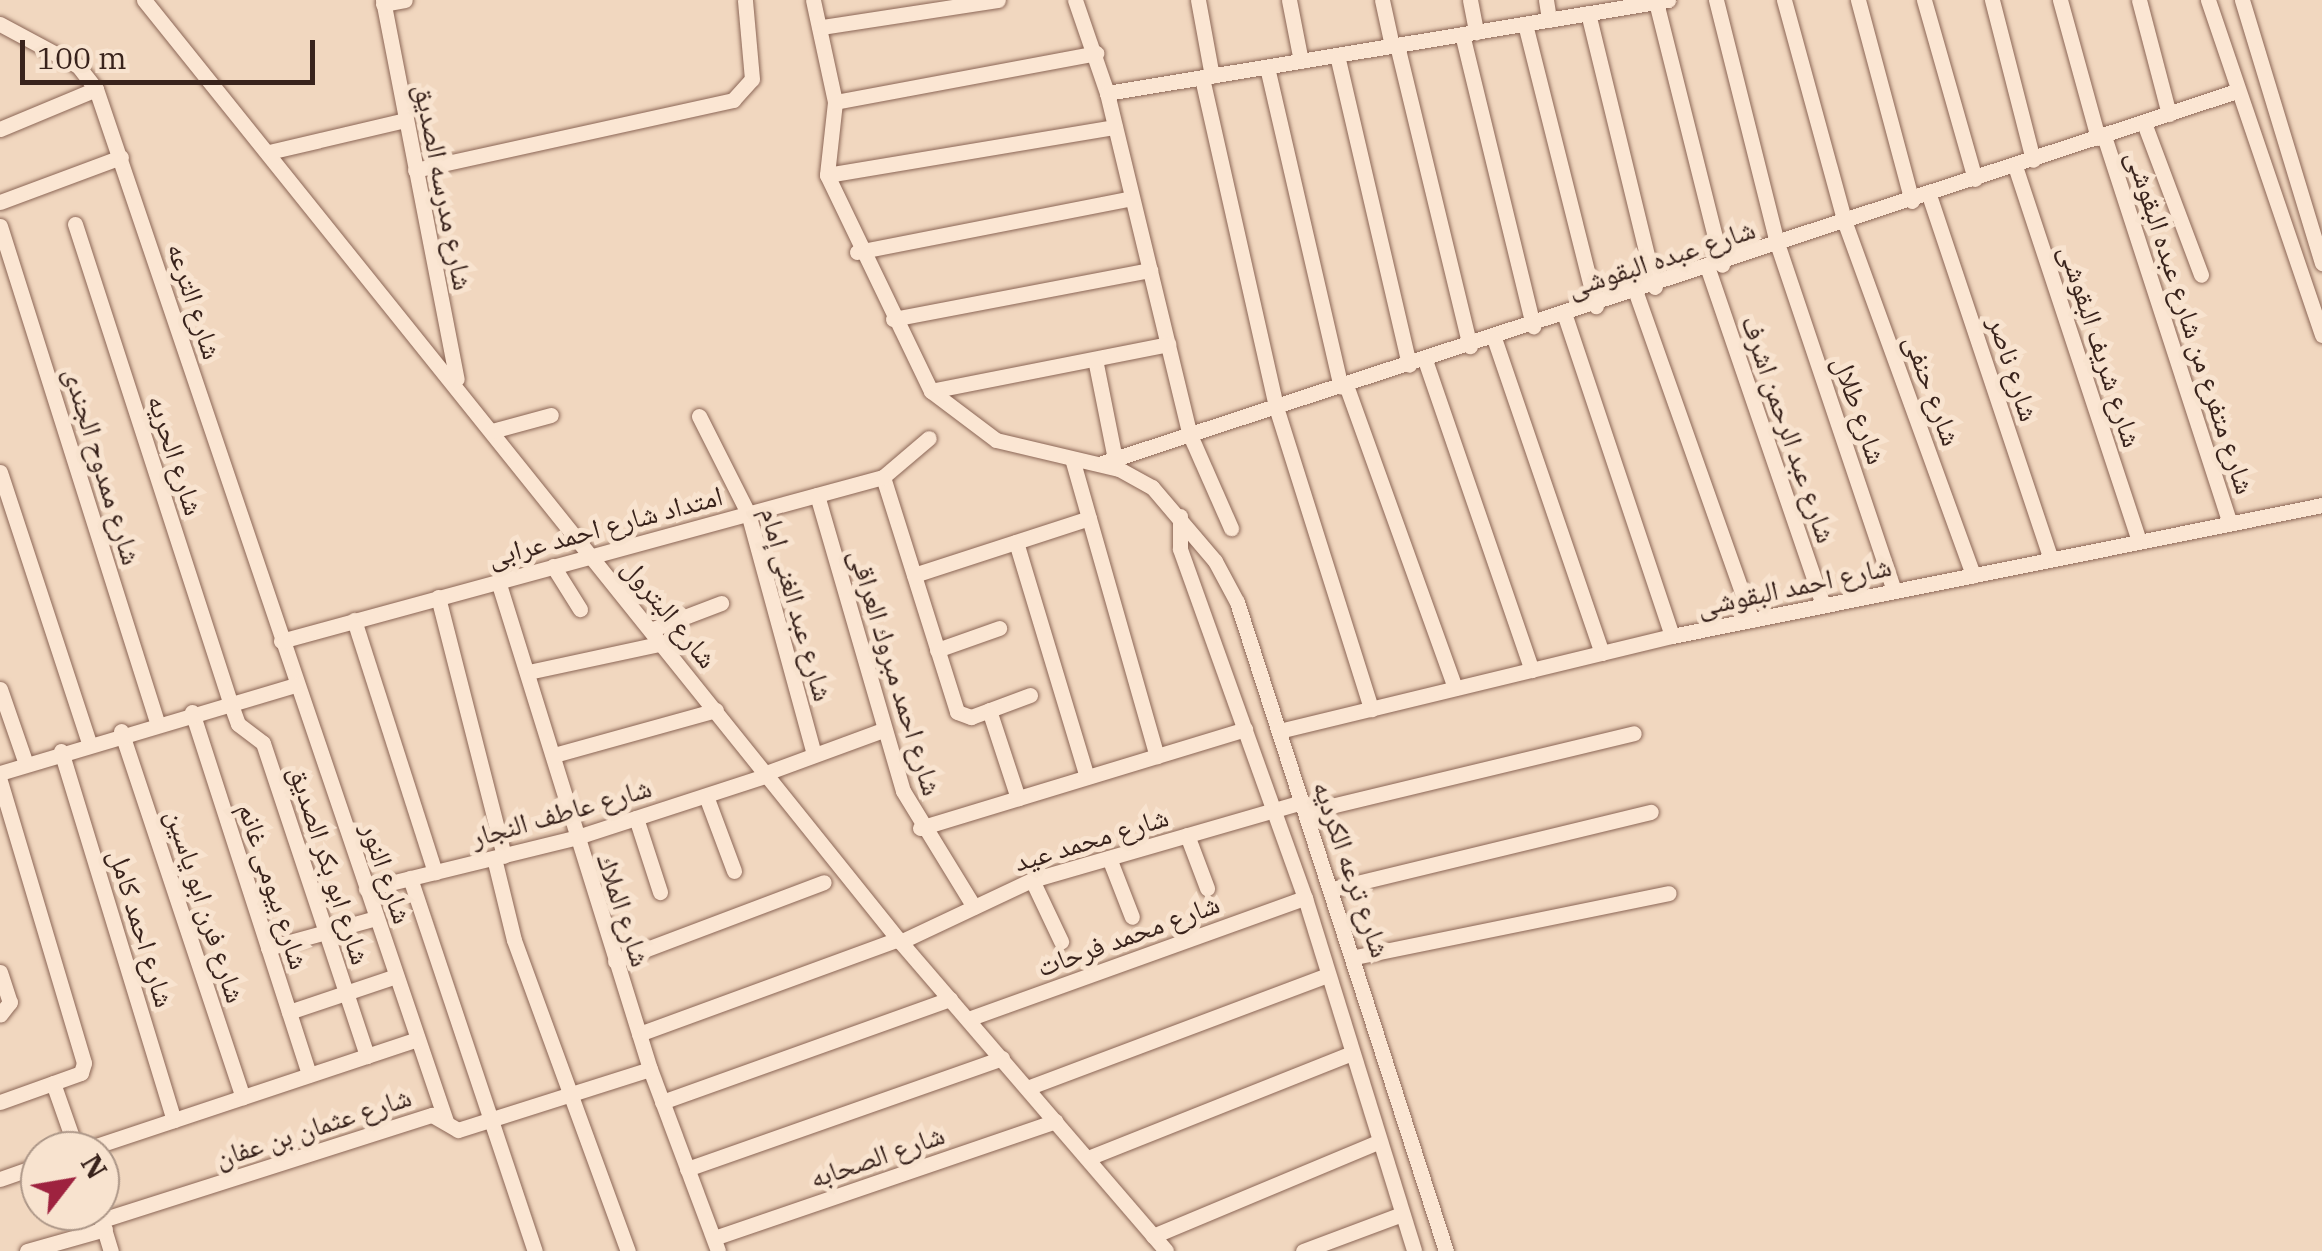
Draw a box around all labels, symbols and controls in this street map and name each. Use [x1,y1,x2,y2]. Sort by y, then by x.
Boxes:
scale bar [25,20,320,82]
text: 100 m [37,38,127,77]
street label: شارع مدرسه الصديق [408,81,480,293]
street label: شارع متفرع من شارع عبده البقوشى [2119,146,2263,498]
street label: شارع عبده البقوشى [1563,212,1759,304]
street label: شارع الترعه [160,239,230,363]
street label: شارع شريف البقوشى [2052,241,2150,451]
street label: شارع عبد الرحمن اشرف [1734,311,1844,547]
street label: شارع ناصر [1981,313,2047,425]
street label: شارع حنفى [1897,330,1969,450]
street label: شارع طلال [1826,352,1894,468]
street label: شارع ممدوح الجندى [57,363,149,569]
street label: شارع الحريه [141,391,211,519]
street label: امتداد شارع احمد عرابى [484,478,726,574]
street label: شارع عبد الغنى إمام [753,503,841,705]
street label: شارع احمد مبروك العراقى [842,545,950,799]
street label: شارع احمد البقوشى [1694,549,1894,623]
street label: شارع البترول [616,551,724,675]
street label: شارع ابو بكر الصديق [282,761,378,969]
street label: شارع عاطف النجار [467,770,655,854]
street label: شارع ترعه الكرديه [1306,776,1398,962]
street label: شارع بيومى غانم [231,799,317,973]
street label: شارع محمد عيد [1010,800,1172,878]
street label: شارع فرن ابو ياسين [159,805,253,1007]
street label: شارع النور [354,818,420,928]
street label: شارع احمد كامل [102,845,182,1011]
street label: شارع الملاك [590,849,658,971]
street label: شارع محمد فرحات [1032,886,1224,984]
street label: شارع عثمان بن عفان [211,1079,415,1175]
street label: شارع الصحابه [805,1117,949,1195]
north arrow [20,1131,120,1231]
text: N [73,1147,116,1185]

